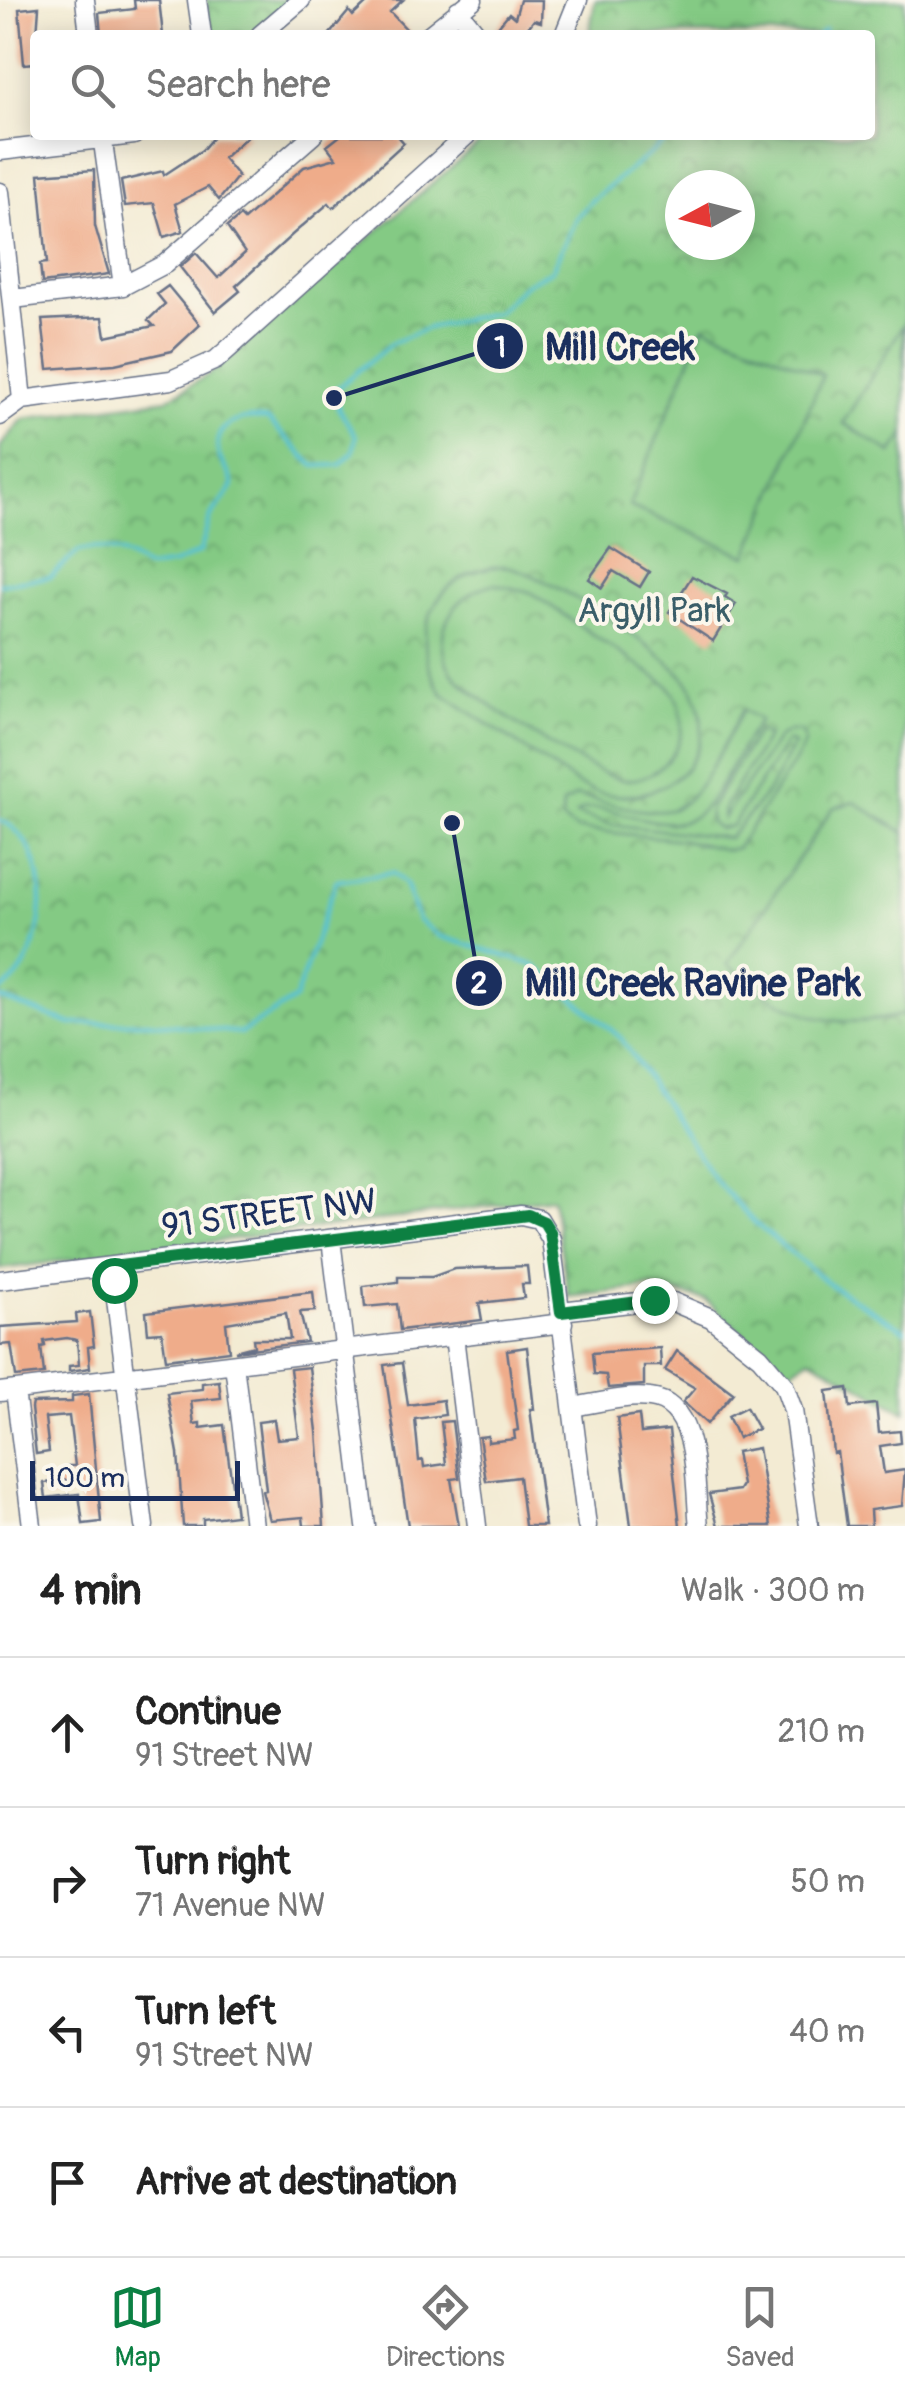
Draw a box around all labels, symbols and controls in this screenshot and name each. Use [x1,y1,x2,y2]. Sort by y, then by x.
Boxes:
search box [30,30,875,140]
icon: search [65,58,120,113]
text: Search here [145,61,331,109]
north arrow [665,170,755,260]
callout: Mill Creek [475,312,715,380]
text: Mill Creek [545,324,695,372]
text: 1 [494,329,506,366]
park label: Argyll Park [577,589,731,633]
callout: Mill Creek Ravine Park [454,949,881,1017]
text: Mill Creek Ravine Park [525,960,861,1008]
text: 2 [471,965,487,1002]
street label: 91 STREET NW [159,1179,379,1249]
route start [92,1258,138,1304]
route end [632,1278,678,1324]
scale bar [30,1456,240,1500]
text: 100 m [45,1461,125,1496]
text: 4 min [40,1565,142,1617]
text: Walk · 300 m [681,1571,865,1611]
text: Continue [135,1688,281,1736]
icon: ahead [40,1705,95,1760]
text: 210 m [777,1712,865,1752]
text: 91 Street NW [135,1736,314,1776]
text: Turn right [135,1838,290,1886]
icon: right [40,1855,95,1910]
text: 50 m [790,1862,865,1902]
text: 71 Avenue NW [135,1886,326,1926]
text: Turn left [135,1988,276,2036]
icon: left [40,2005,95,2060]
text: 40 m [789,2012,865,2052]
text: 91 Street NW [135,2036,314,2076]
icon: arrive [40,2155,95,2210]
text: Arrive at destination [135,2158,457,2206]
tab: Map [110,2280,165,2375]
tab: Directions [386,2280,505,2375]
tab: Saved [725,2280,795,2375]

